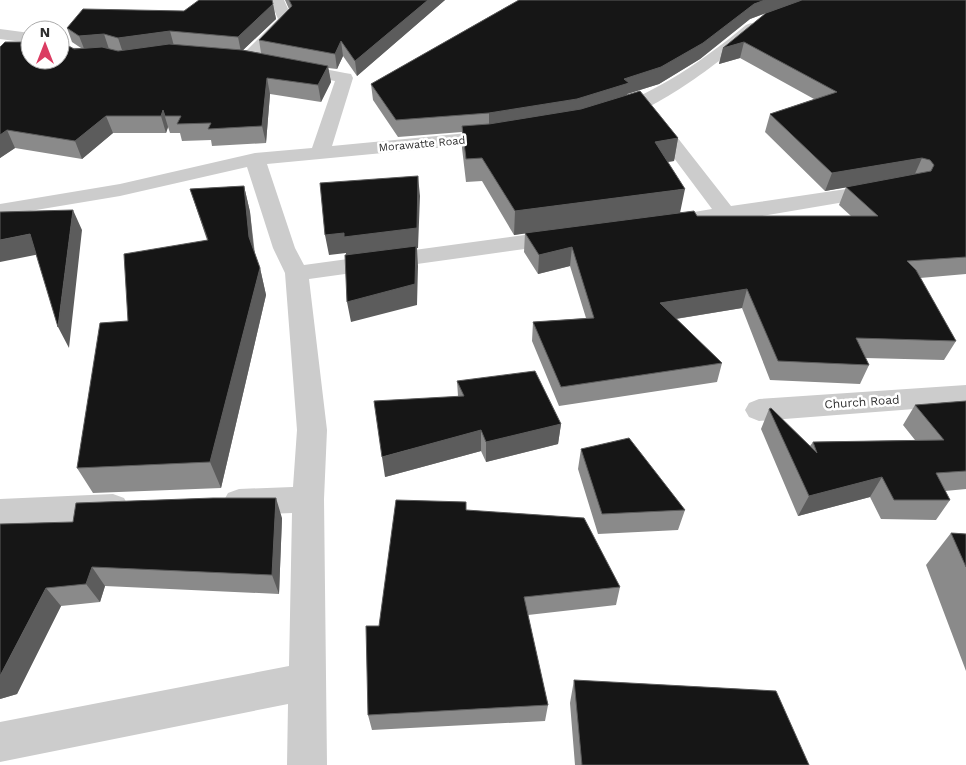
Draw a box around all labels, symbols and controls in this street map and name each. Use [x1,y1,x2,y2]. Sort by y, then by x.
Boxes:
north arrow [20,20,70,70]
text: N [40,24,50,40]
street label: Morawatte Road [378,134,466,154]
street label: Church Road [824,392,900,412]

